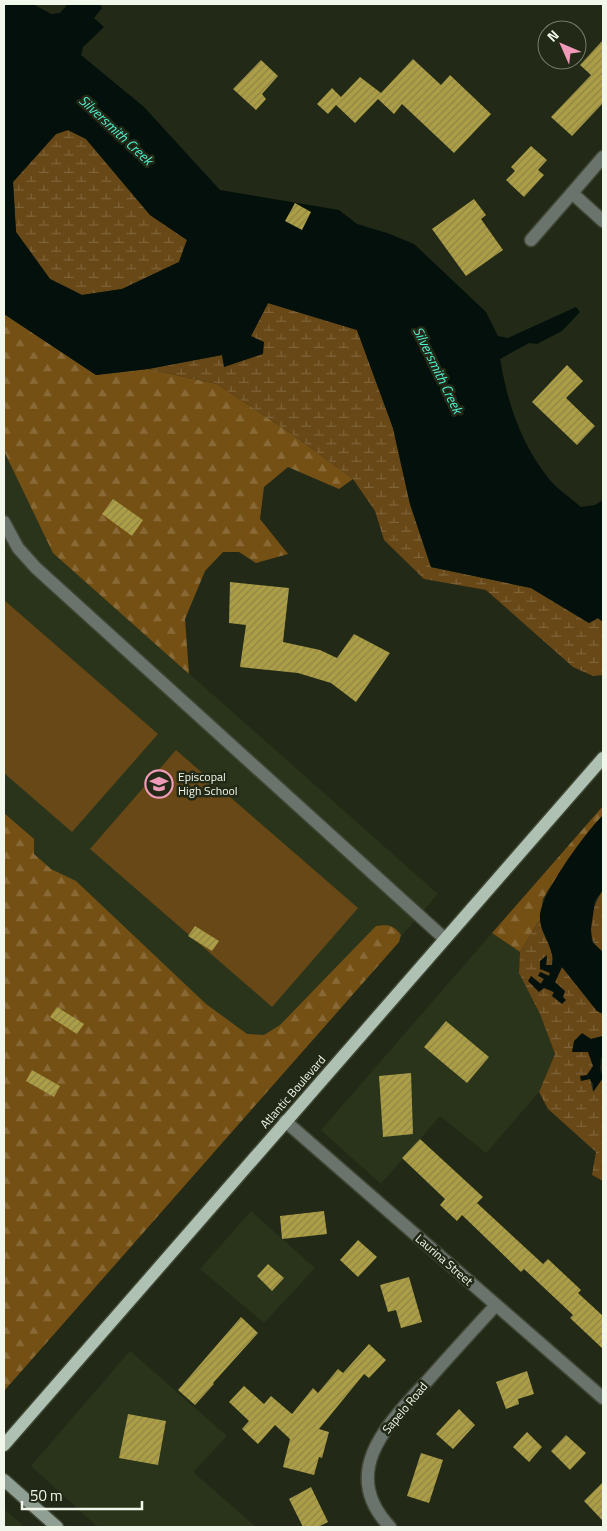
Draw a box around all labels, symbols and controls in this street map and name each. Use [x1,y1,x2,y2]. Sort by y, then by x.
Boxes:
north arrow [537,20,587,70]
text: N [542,25,563,46]
water label: Silversmith Creek [75,90,159,171]
water label: Silversmith Creek [408,323,469,419]
place label: Episcopal High School [178,767,238,800]
school or university icon: Episcopal High School [144,769,174,799]
street label: Atlantic Boulevard [255,1051,330,1133]
street label: Laurina Street [411,1229,478,1291]
street label: Sapelo Road [377,1378,432,1438]
scale bar [22,1478,142,1510]
text: 50 m [30,1484,63,1507]

